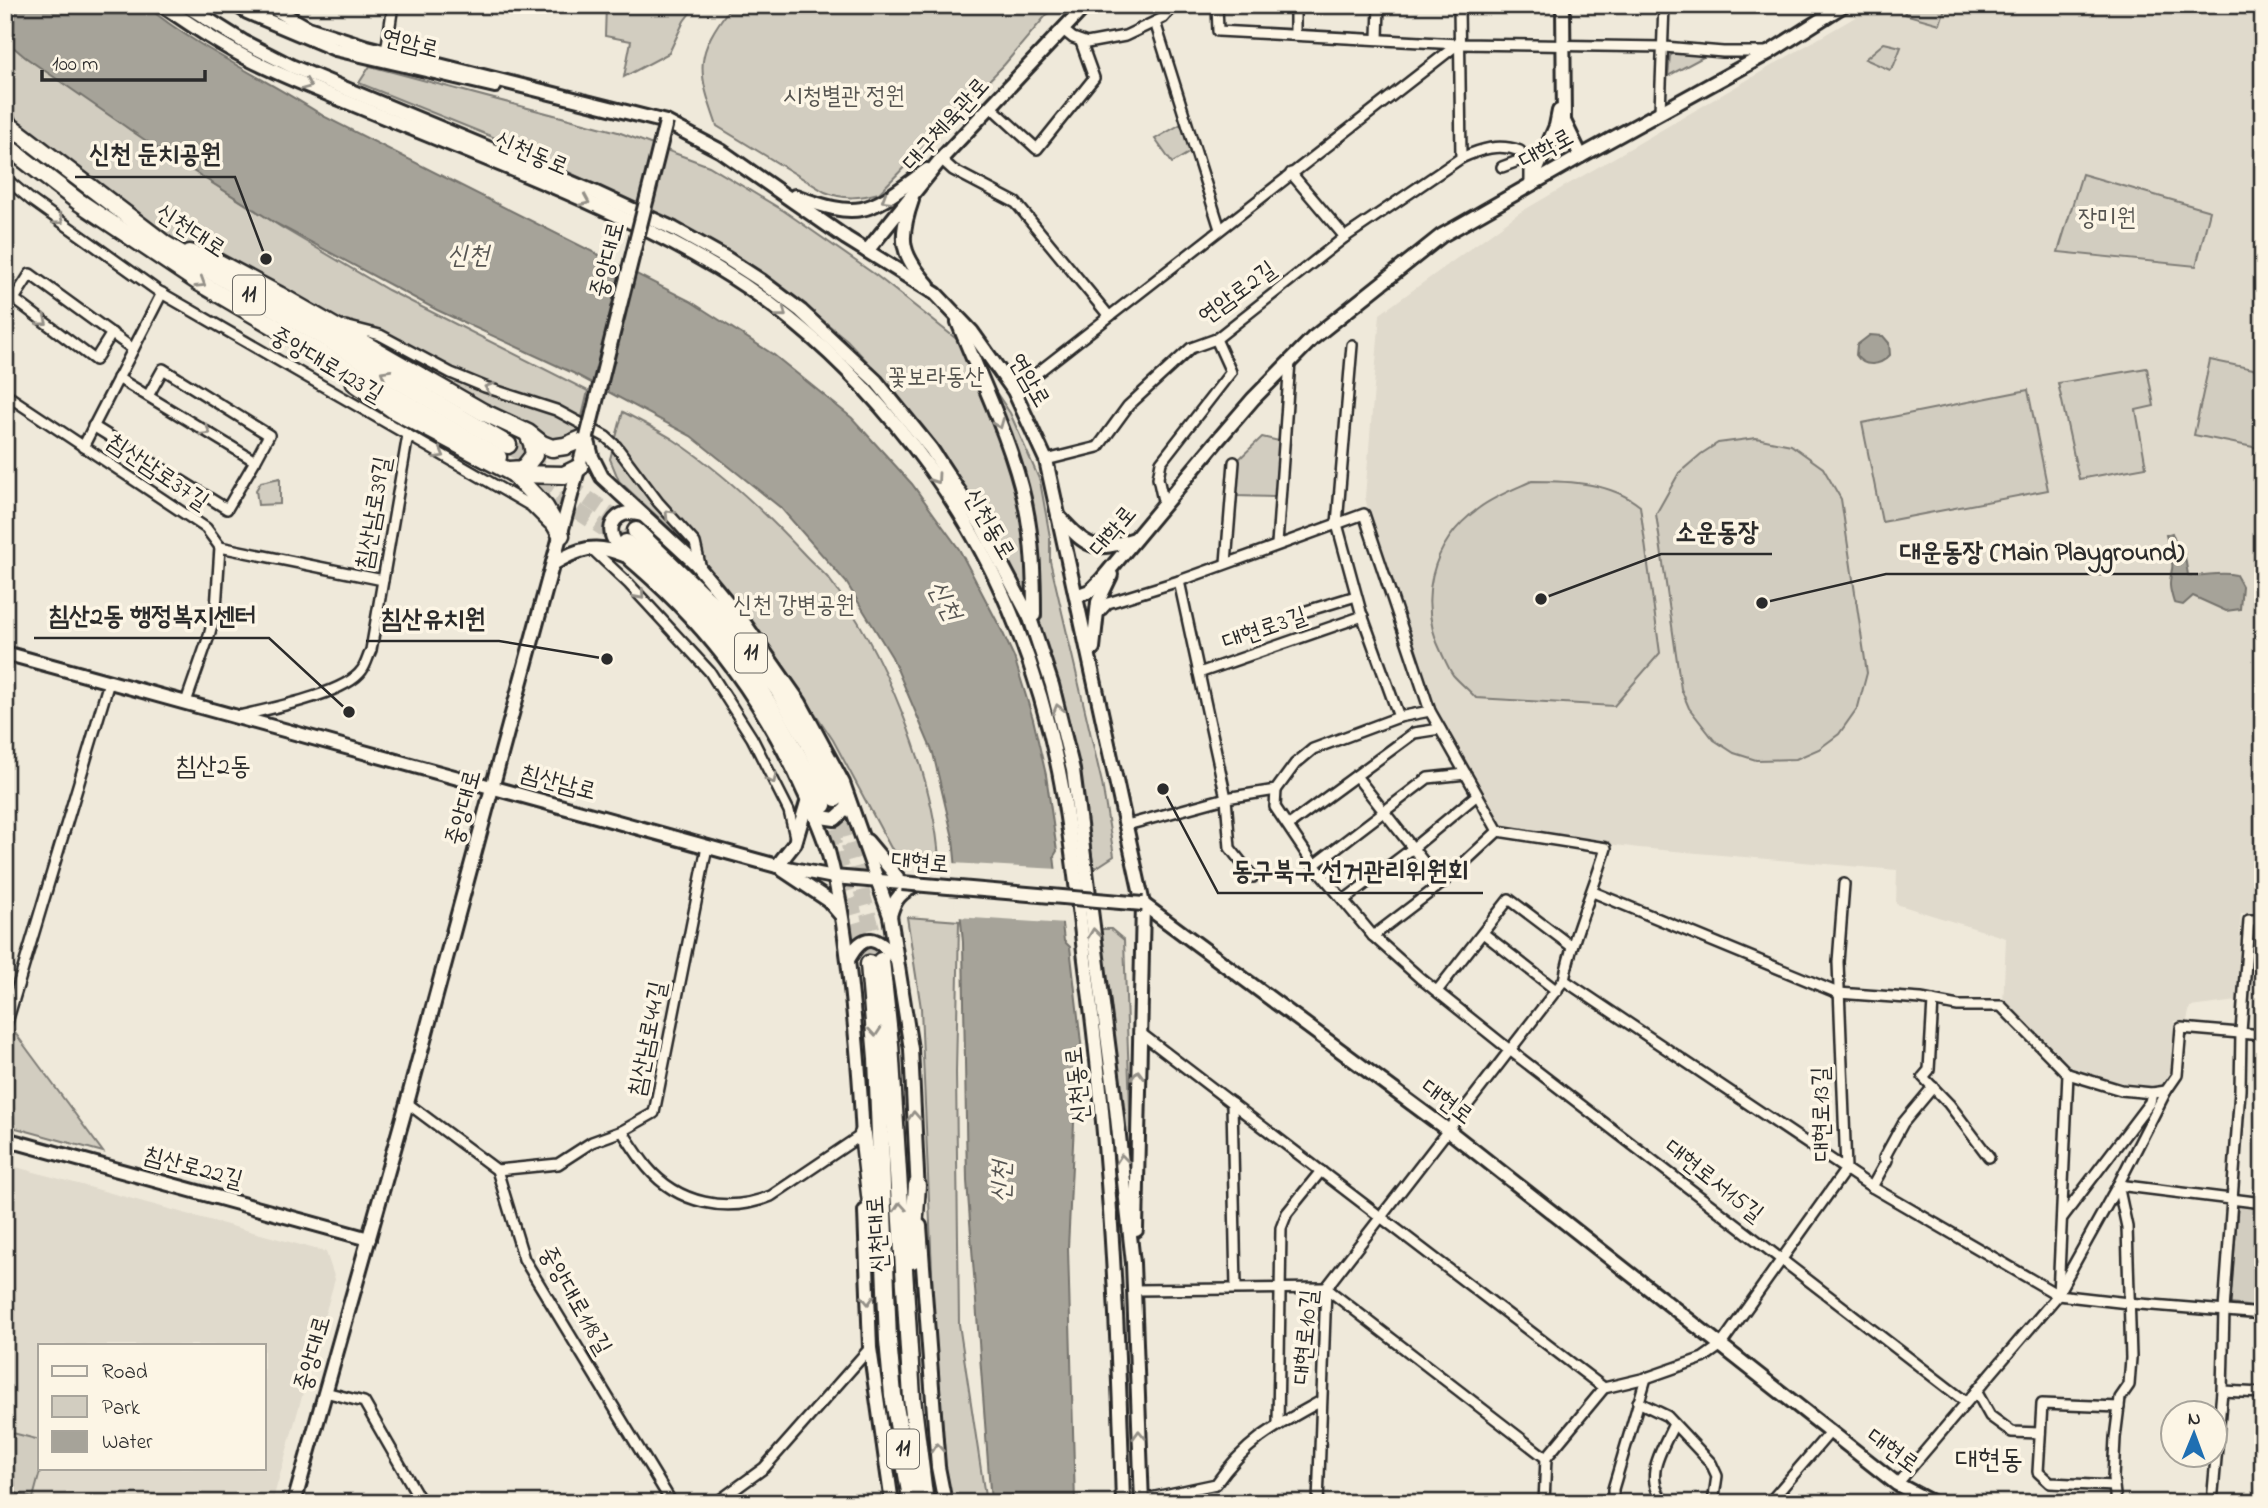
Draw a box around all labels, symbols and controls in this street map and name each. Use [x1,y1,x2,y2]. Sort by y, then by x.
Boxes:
street label: 연암로 [378,21,442,69]
scale bar [42,38,205,82]
text: 100 m [52,50,98,80]
street label: 대구체육관로 [895,70,999,180]
one-way arrow [300,77,312,91]
park label: 시청별관 정원 [783,80,905,115]
street label: 대학로 [1513,121,1581,179]
street label: 신천동로 [489,124,573,186]
callout: 신천 둔치공원 [75,130,235,177]
text: 신천 둔치공원 [89,137,221,175]
one-way arrow [880,190,893,203]
one-way arrow [578,193,590,207]
street label: 신천대로 [148,196,232,268]
park label: 장미원 [2078,202,2136,237]
one-way arrow [51,212,64,224]
street label: 중앙대로 [583,218,635,302]
water label: 신천 [447,238,492,276]
street label: 연암로2길 [1192,254,1284,334]
one-way arrow [193,275,206,288]
road number: 11 [233,276,265,314]
one-way arrow [775,305,787,318]
one-way arrow [35,312,48,325]
street label: 중앙대로123길 [263,319,389,413]
street label: 연암로 [998,347,1058,415]
park label: 꽃보라동산 [888,361,984,396]
one-way arrow [379,369,392,382]
one-way arrow [483,382,495,396]
one-way arrow [990,417,1004,429]
one-way arrow [199,423,212,436]
street label: 침산남로37길 [99,426,215,520]
one-way arrow [433,446,446,459]
street label: 침산남로39길 [348,454,402,572]
one-way arrow [928,471,940,484]
street label: 신천동로 [954,483,1022,567]
street label: 대학로 [1082,499,1146,565]
callout: 소운동장 [1661,507,1772,554]
one-way arrow [664,509,677,522]
text: 소운동장 [1675,515,1759,553]
callout: 대운동장 (Main Playground) [1886,527,2198,574]
text: 대운동장 (Main Playground) [1900,535,2185,574]
water label: 신천 [916,574,971,631]
one-way arrow [631,587,644,600]
park label: 신천 강변공원 [733,589,855,624]
callout: 침산2동 행정복지센터 [34,591,269,638]
callout: 침산유치원 [366,594,499,641]
text: 침산2동 행정복지센터 [48,599,256,637]
street label: 대현로3길 [1218,599,1312,661]
text: 침산유치원 [381,602,485,640]
road number: 11 [735,634,767,673]
one-way arrow [1052,703,1067,715]
district label: 침산2동 [175,749,251,787]
street label: 침산남로 [516,757,600,811]
street label: 중앙대로 [438,766,492,850]
one-way arrow [764,772,778,784]
street label: 대현로 [890,844,950,884]
callout: 동구북구 선거관리위원회 [1218,846,1483,893]
text: 동구북구 선거관리위원회 [1232,854,1468,892]
one-way arrow [1087,927,1102,939]
street label: 침산남로44길 [621,979,677,1099]
one-way arrow [867,1027,882,1038]
street label: 신천동로 [1058,1045,1100,1125]
street label: 대현로13길 [1805,1066,1841,1162]
one-way arrow [1130,1069,1146,1080]
street label: 대현로 [1412,1072,1480,1134]
one-way arrow [906,1111,921,1122]
street label: 대현로서15길 [1656,1132,1770,1232]
street label: 침산로22길 [140,1139,246,1199]
one-way arrow [1115,1153,1130,1164]
water label: 신천 [983,1157,1023,1204]
street label: 신천대로 [859,1194,899,1274]
one-way arrow [893,1201,908,1212]
street label: 중앙대로118길 [529,1240,619,1362]
street label: 대현로10길 [1285,1288,1329,1386]
one-way arrow [861,1295,876,1306]
street label: 중앙대로 [287,1312,341,1396]
legend [38,1344,266,1470]
text: Road [102,1358,148,1388]
text: Park [102,1394,141,1424]
north arrow [2160,1400,2230,1470]
text: N [2188,1406,2201,1433]
street label: 대현로 [1858,1421,1926,1483]
text: Water [102,1428,153,1458]
one-way arrow [1131,1429,1146,1440]
road number: 11 [887,1430,919,1468]
district label: 대현동 [1955,1441,2023,1482]
one-way arrow [930,1443,945,1454]

